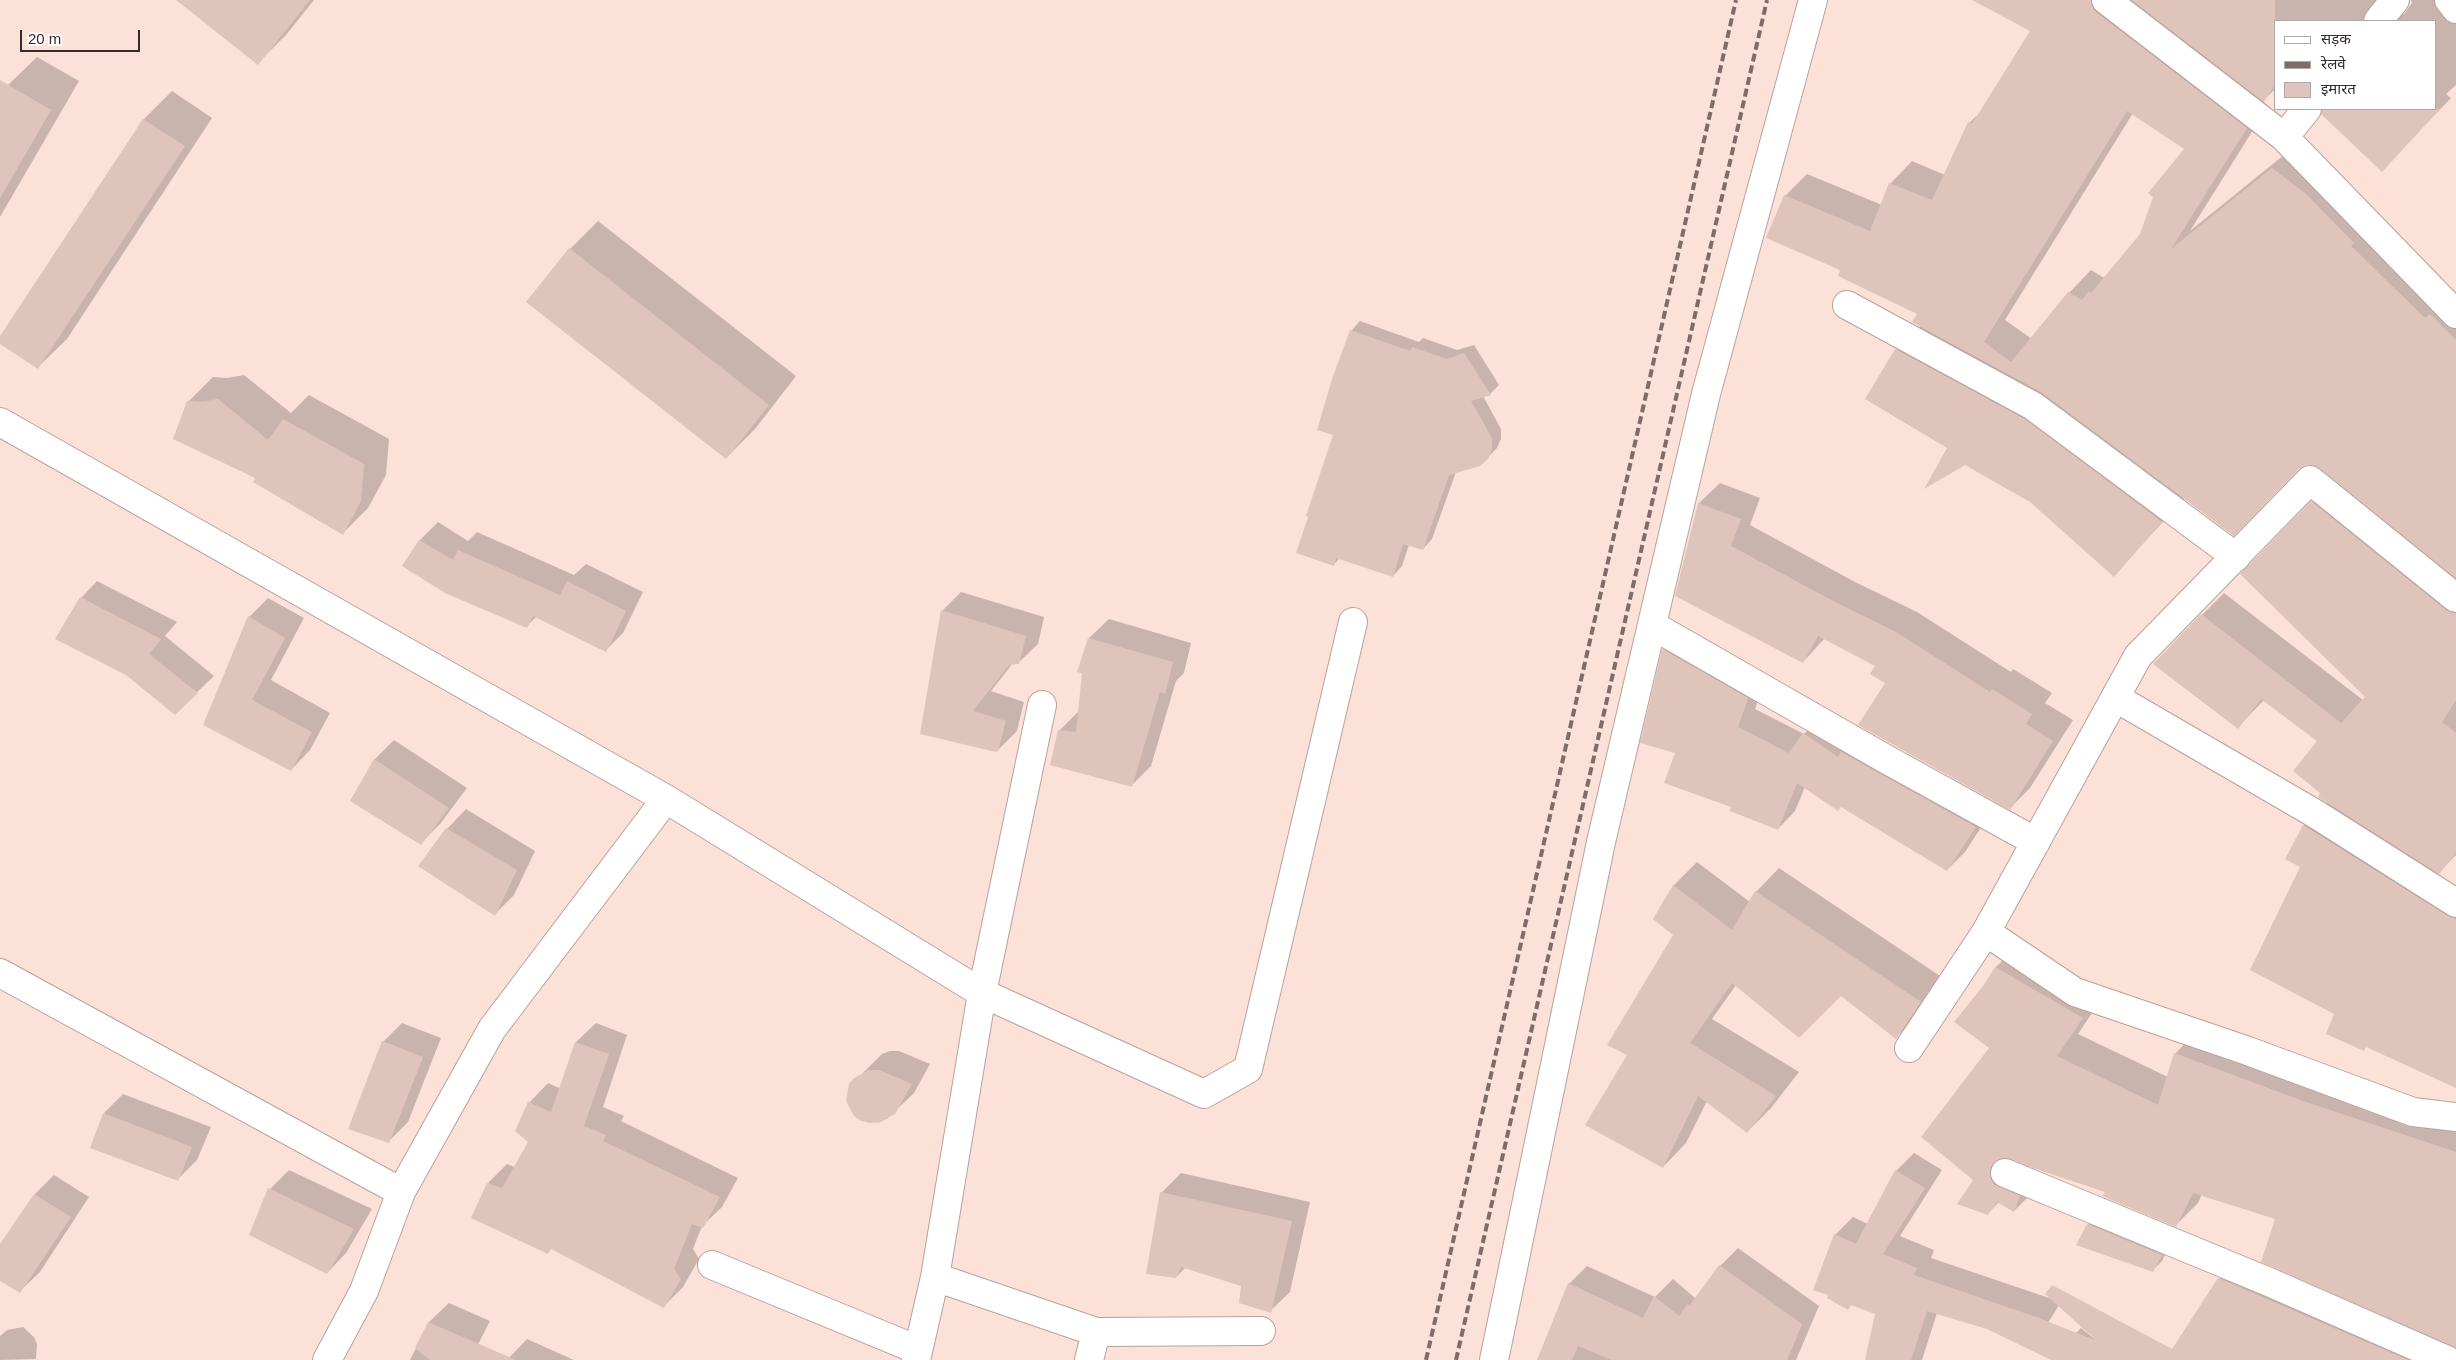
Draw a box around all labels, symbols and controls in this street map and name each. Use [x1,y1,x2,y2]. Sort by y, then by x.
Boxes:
scale bar [22,20,142,52]
legend [2274,20,2436,110]
text: 20 m [28,30,61,47]
text: सड़क [2321,30,2351,47]
text: रेलवे [2321,55,2346,72]
text: इमारत [2321,80,2356,97]

